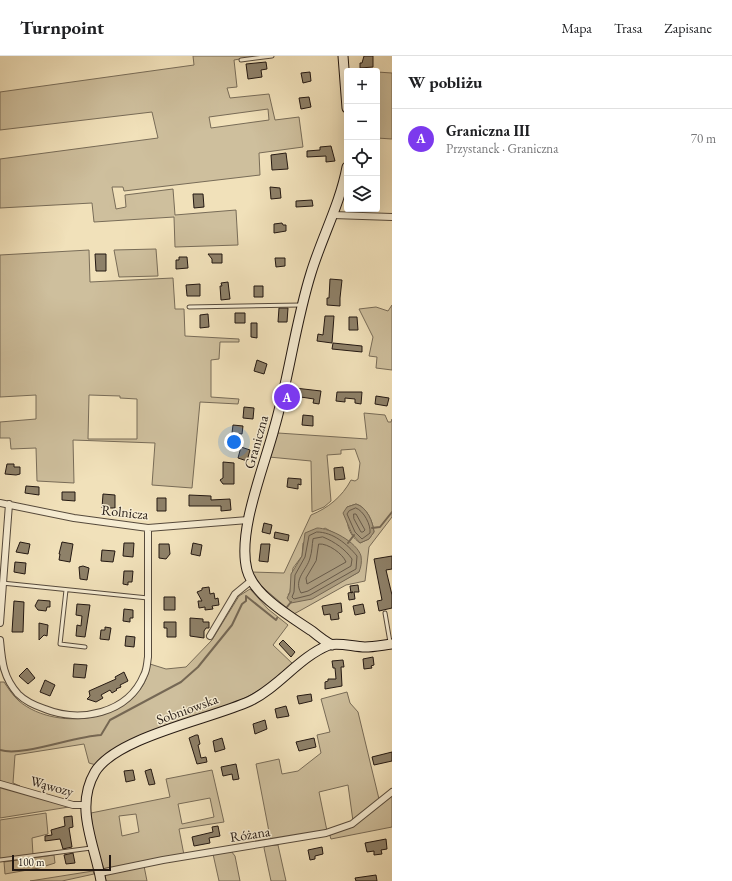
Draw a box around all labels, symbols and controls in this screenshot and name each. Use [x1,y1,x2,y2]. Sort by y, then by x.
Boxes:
text: Turnpoint [20,15,104,40]
text: Mapa [561,19,592,37]
text: Trasa [614,19,642,37]
text: Zapisane [664,19,712,37]
map controls [344,68,380,212]
button: + [344,68,380,104]
text: W pobliżu [408,71,482,93]
button: − [344,104,380,140]
text: Graniczna III [446,121,530,140]
text: A [416,130,426,147]
text: 70 m [691,130,716,147]
button: locate [344,140,380,176]
text: Przystanek · Graniczna [446,140,558,157]
button: layers [344,176,380,212]
pin: A [274,382,300,412]
street label: Graniczna [240,413,272,471]
your location [224,432,244,452]
street label: Rolnicza [101,501,150,523]
street label: Sobniowska [154,689,221,728]
street label: Wąwozy [28,772,76,801]
street label: Różana [229,822,272,846]
scale bar [12,853,111,872]
text: 100 m [18,855,45,869]

